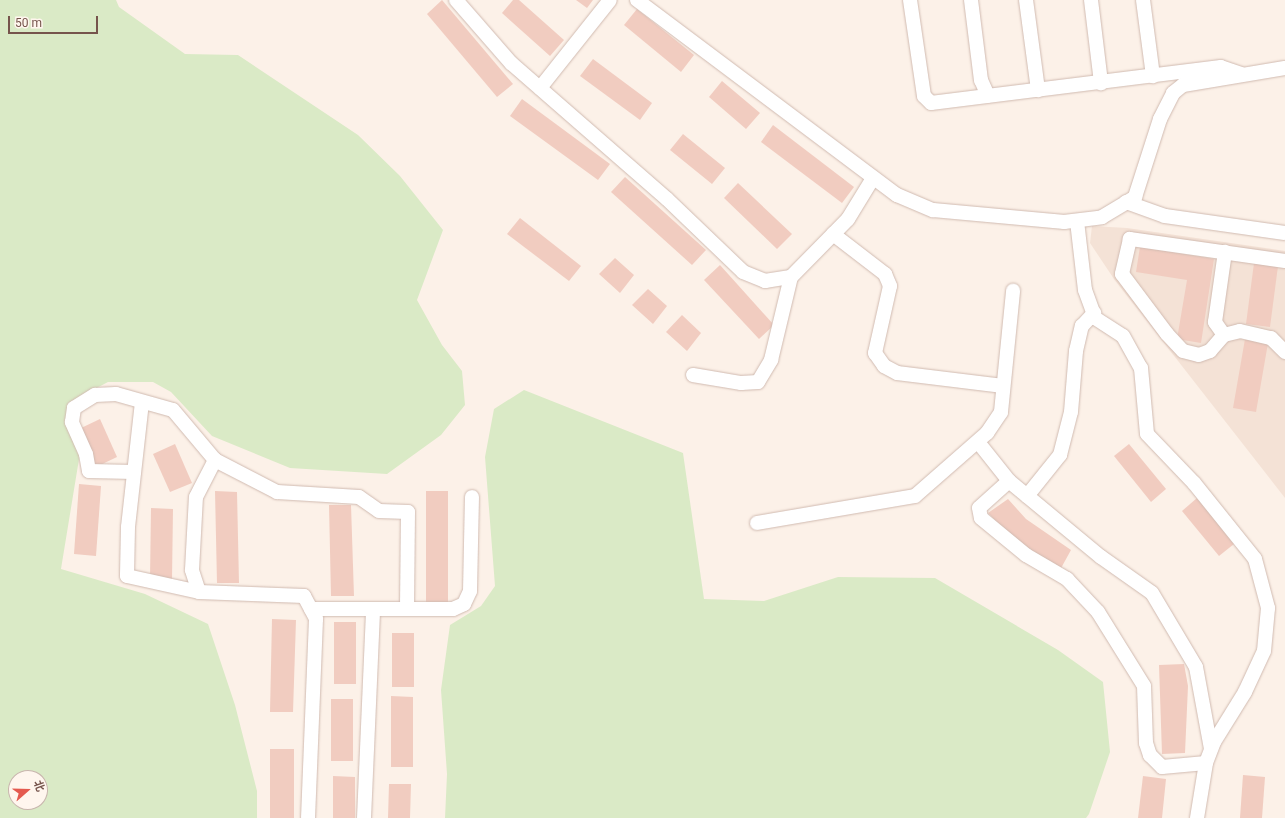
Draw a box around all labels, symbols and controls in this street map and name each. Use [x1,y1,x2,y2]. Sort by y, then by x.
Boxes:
scale bar [10,8,100,34]
text: 50 m [15,16,42,30]
north arrow [8,770,48,810]
text: 北 [31,779,47,793]

